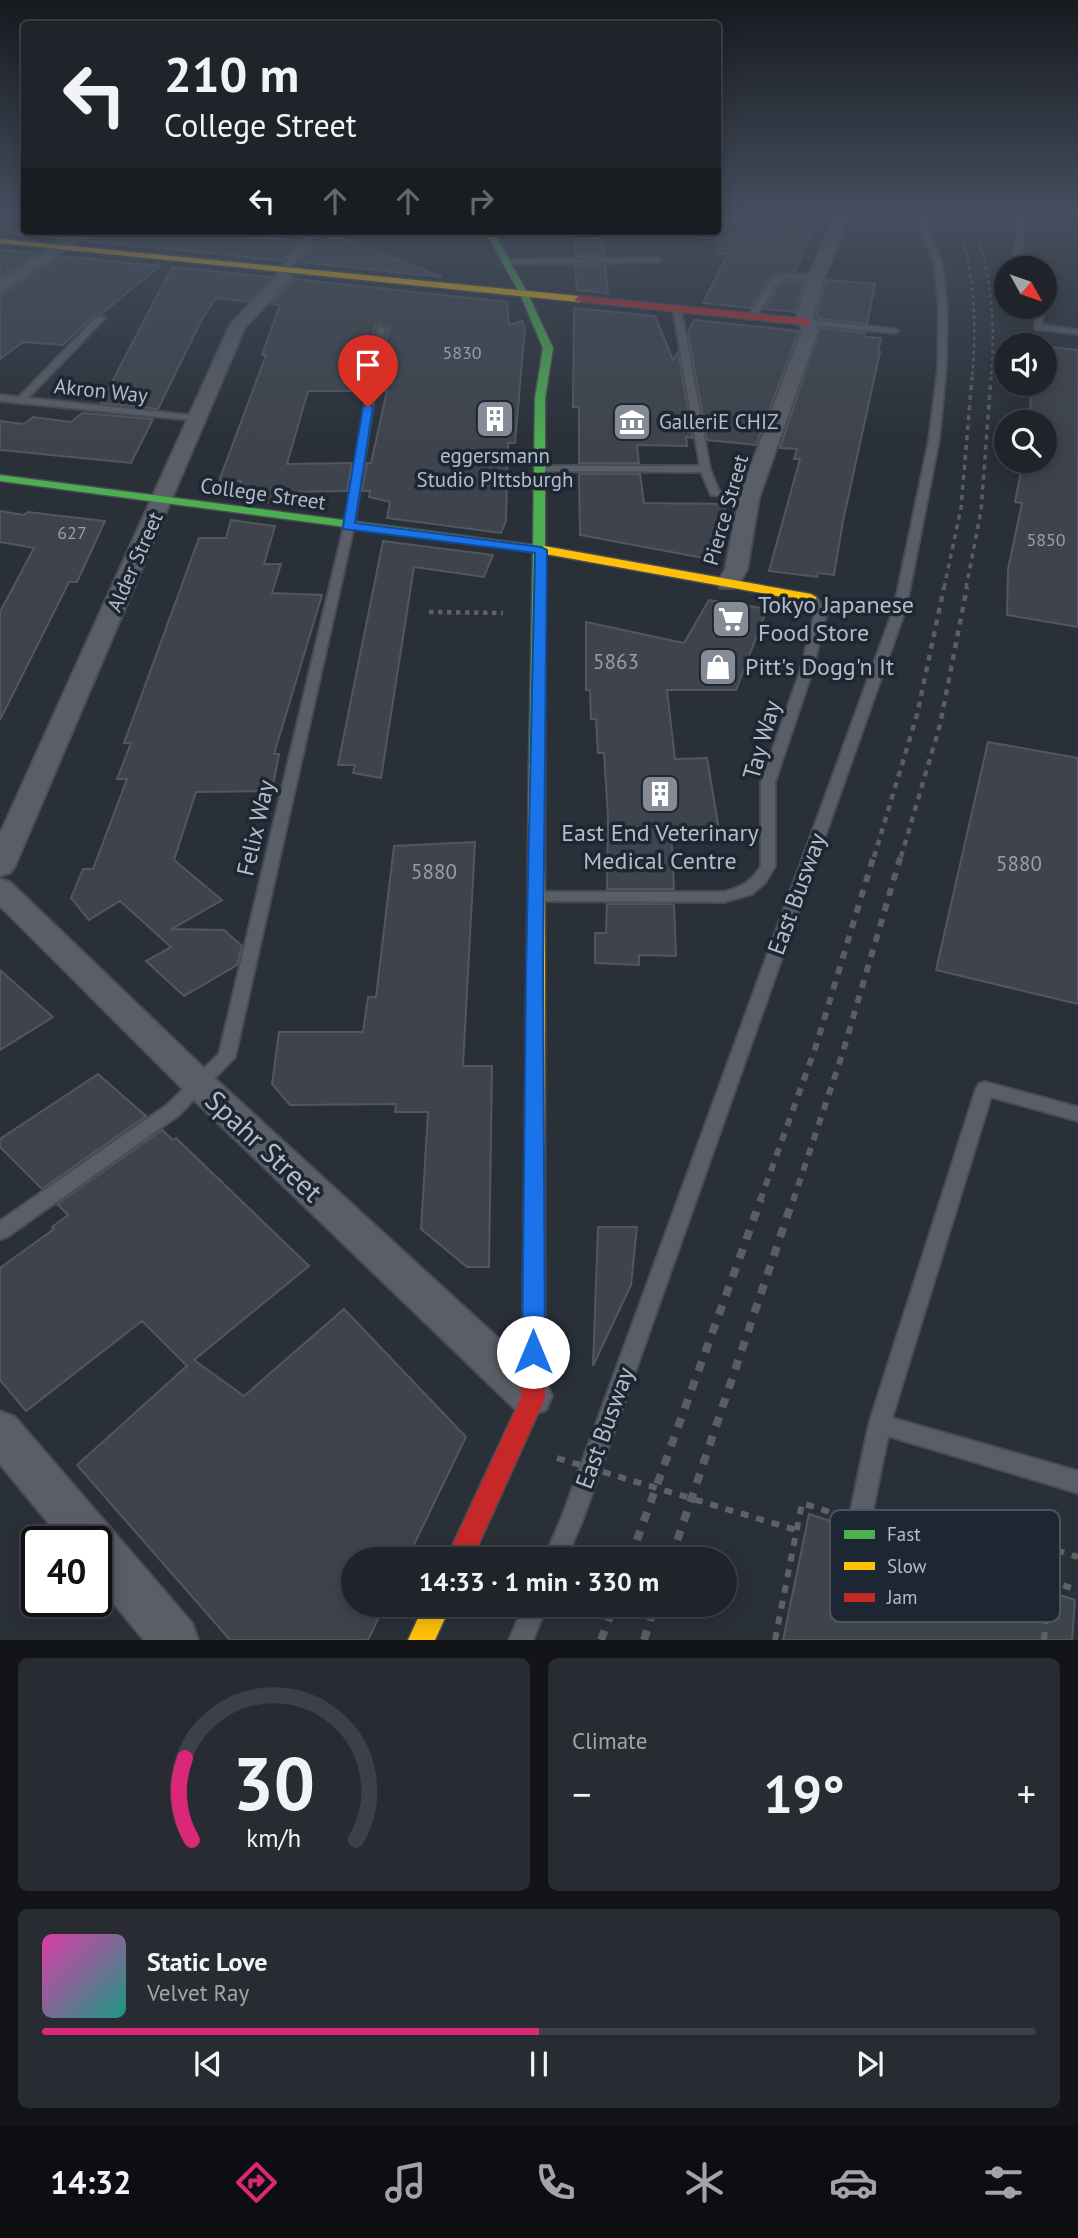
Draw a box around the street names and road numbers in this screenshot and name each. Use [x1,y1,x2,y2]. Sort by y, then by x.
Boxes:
street label: Akron Way [53,372,149,409]
street label: Pierce Street [697,451,754,568]
street label: College Street [199,471,328,516]
street label: Alder Street [100,508,169,616]
street label: Tay Way [735,697,788,783]
street label: Felix Way [229,777,282,879]
street label: East Busway [760,829,833,959]
street label: Spahr Street [198,1082,331,1210]
street label: East Busway [568,1363,641,1493]

